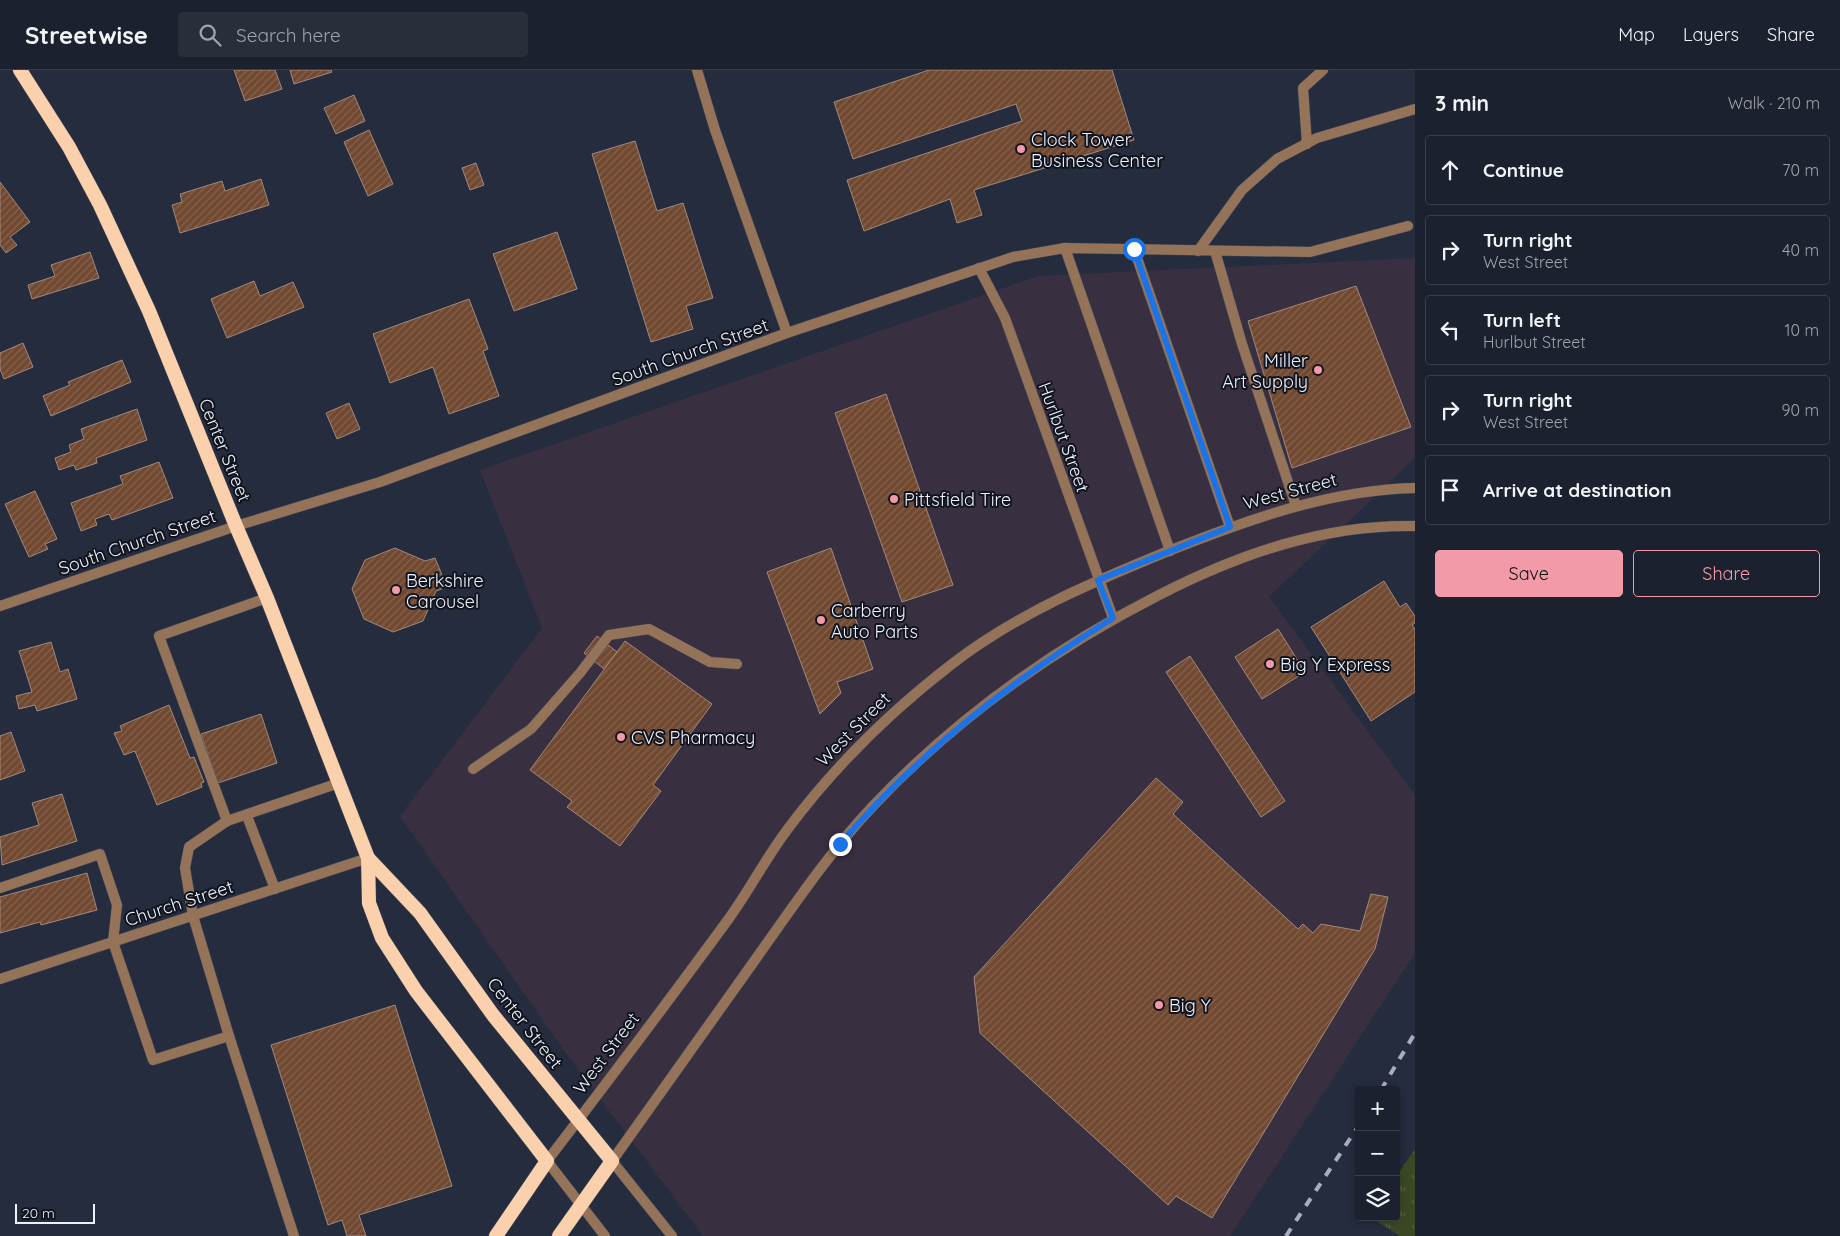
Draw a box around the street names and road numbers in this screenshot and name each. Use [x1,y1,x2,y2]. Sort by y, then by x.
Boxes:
street label: South Church Street [609,313,771,391]
street label: Hurlbut Street [1033,379,1095,495]
street label: Center Street [194,395,256,505]
street label: West Street [1241,467,1339,515]
street label: South Church Street [55,504,219,580]
street label: West Street [811,687,895,771]
street label: Church Street [122,875,236,931]
street label: Center Street [482,973,568,1073]
street label: West Street [568,1008,644,1098]

